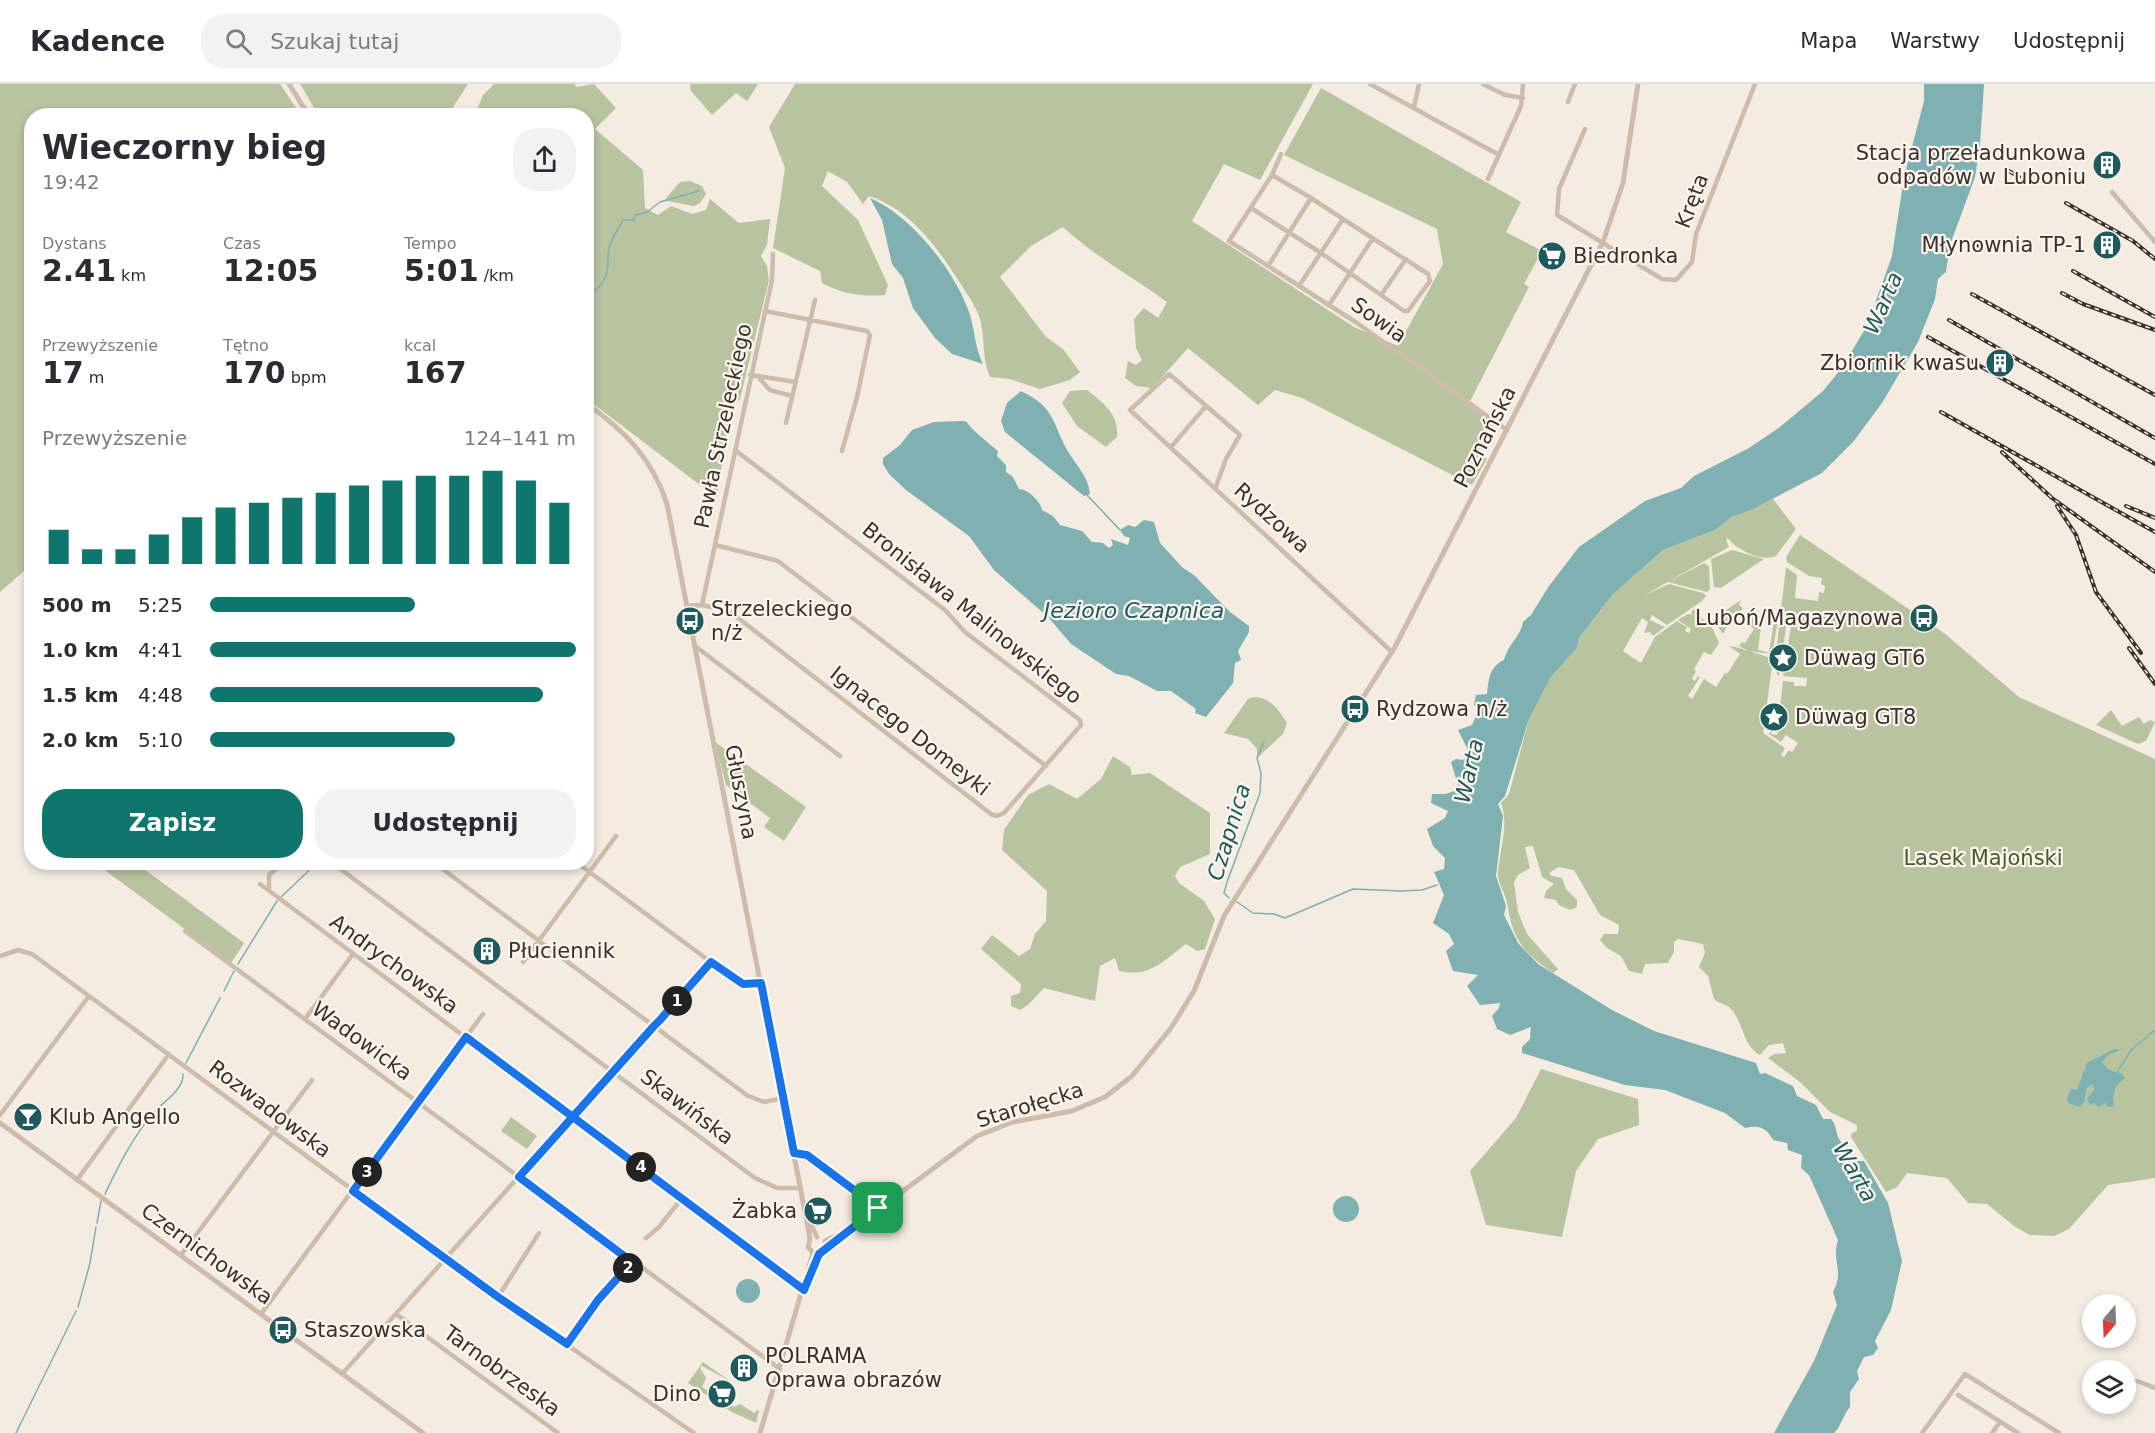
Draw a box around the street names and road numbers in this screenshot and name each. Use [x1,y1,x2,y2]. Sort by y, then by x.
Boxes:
street label: Kręta [1671,170,1713,232]
street label: Sowia [1347,292,1411,348]
street label: Pawła Strzeleckiego [690,321,756,531]
street label: Poznańska [1449,382,1521,492]
street label: Rydzowa [1229,478,1315,558]
street label: Bronisława Malinowskiego [858,517,1086,709]
street label: Ignacego Domeyki [825,661,995,801]
street label: Głuszyna [720,743,762,841]
street label: Andrychowska [325,909,463,1019]
street label: Wadowicka [307,997,417,1085]
street label: Rozwadowska [204,1055,336,1163]
street label: Skawińska [636,1064,738,1150]
street label: Starołęcka [974,1077,1086,1133]
street label: Czernichowska [137,1198,277,1310]
street label: Tarnobrzeska [438,1320,565,1421]

